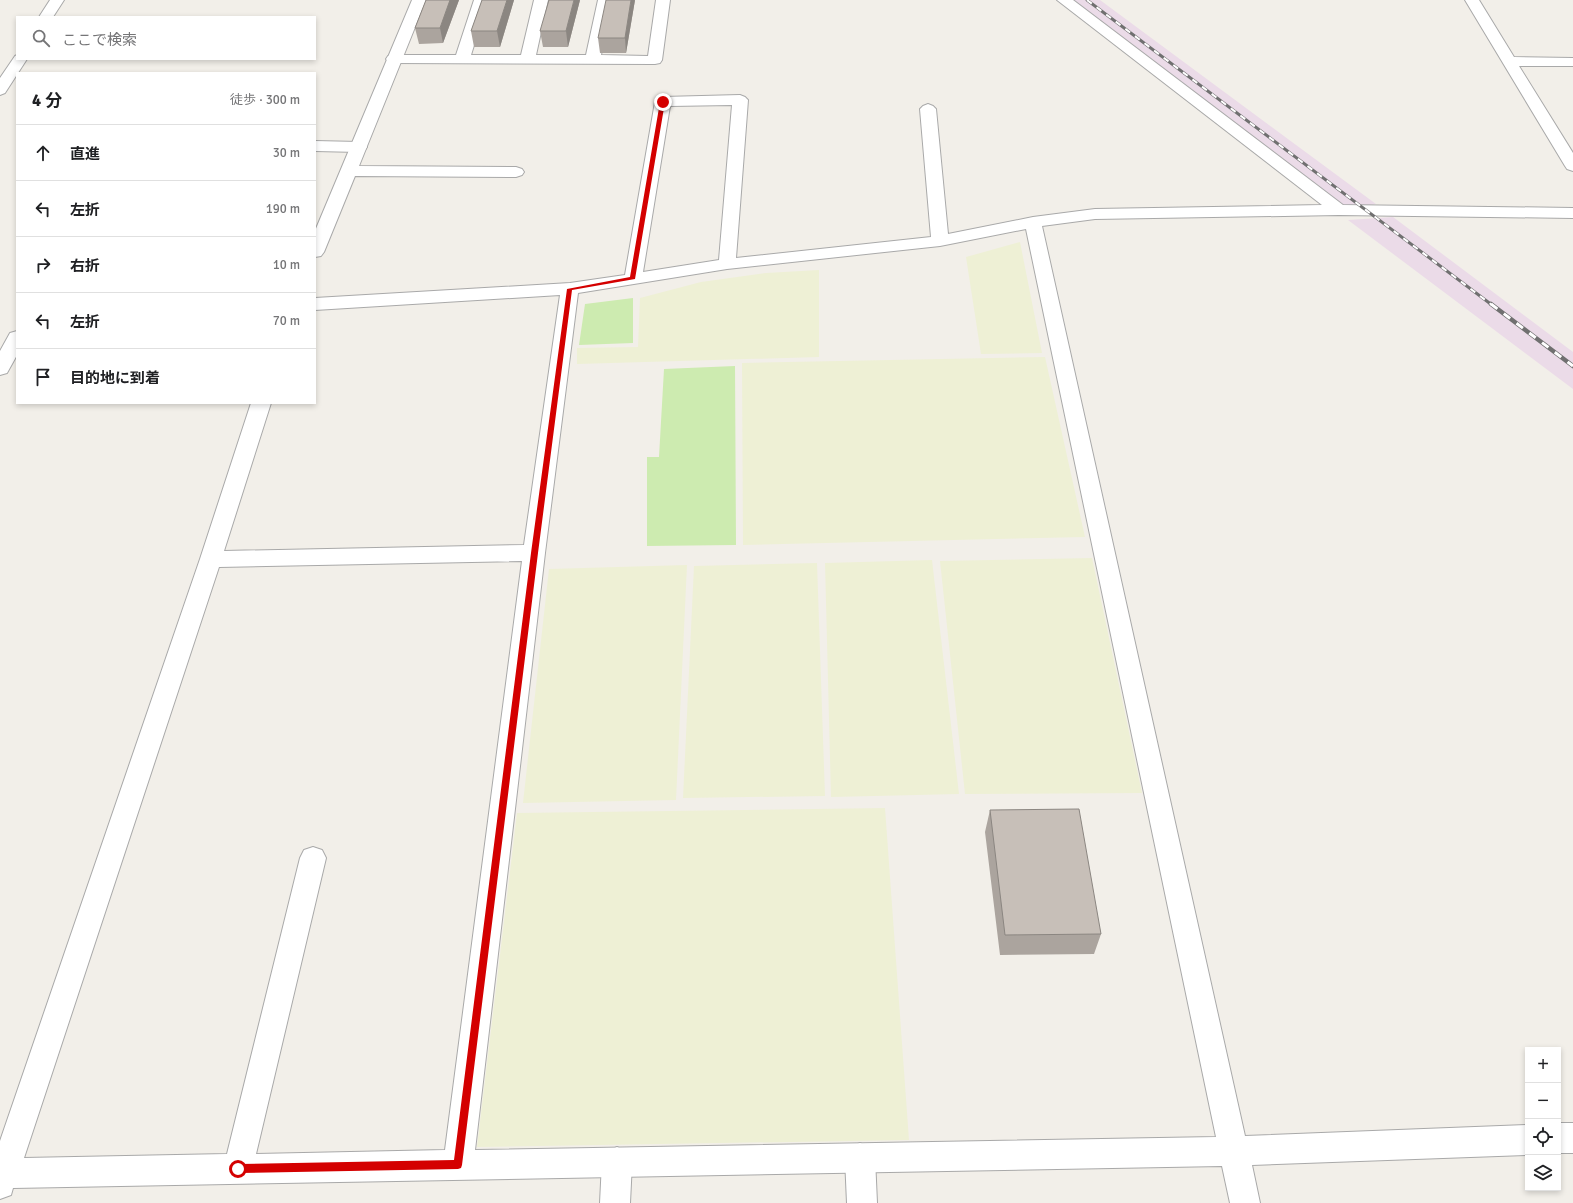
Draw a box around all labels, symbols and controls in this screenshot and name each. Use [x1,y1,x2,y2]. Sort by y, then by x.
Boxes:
search box [16,16,316,60]
icon: search [30,27,52,49]
text: ここで検索 [62,31,137,49]
text: 4 分 [32,90,62,111]
text: 徒歩 · 300 m [230,92,300,108]
route end [654,93,672,111]
icon: ahead [32,142,54,164]
text: 直進 [70,145,100,163]
text: 30 m [273,145,300,161]
icon: left [32,198,54,220]
text: 左折 [70,201,100,219]
text: 190 m [266,201,300,217]
icon: right [32,254,54,276]
text: 右折 [70,257,100,275]
text: 10 m [273,257,300,273]
icon: left [32,310,54,332]
text: 左折 [70,313,100,331]
text: 70 m [273,313,300,329]
icon: arrive [32,366,54,388]
text: 目的地に到着 [70,369,160,387]
map controls [1525,1047,1561,1191]
button: + [1525,1047,1561,1083]
button: − [1525,1083,1561,1119]
button: locate [1525,1119,1561,1155]
button: layers [1525,1155,1561,1191]
route start [229,1160,247,1178]

